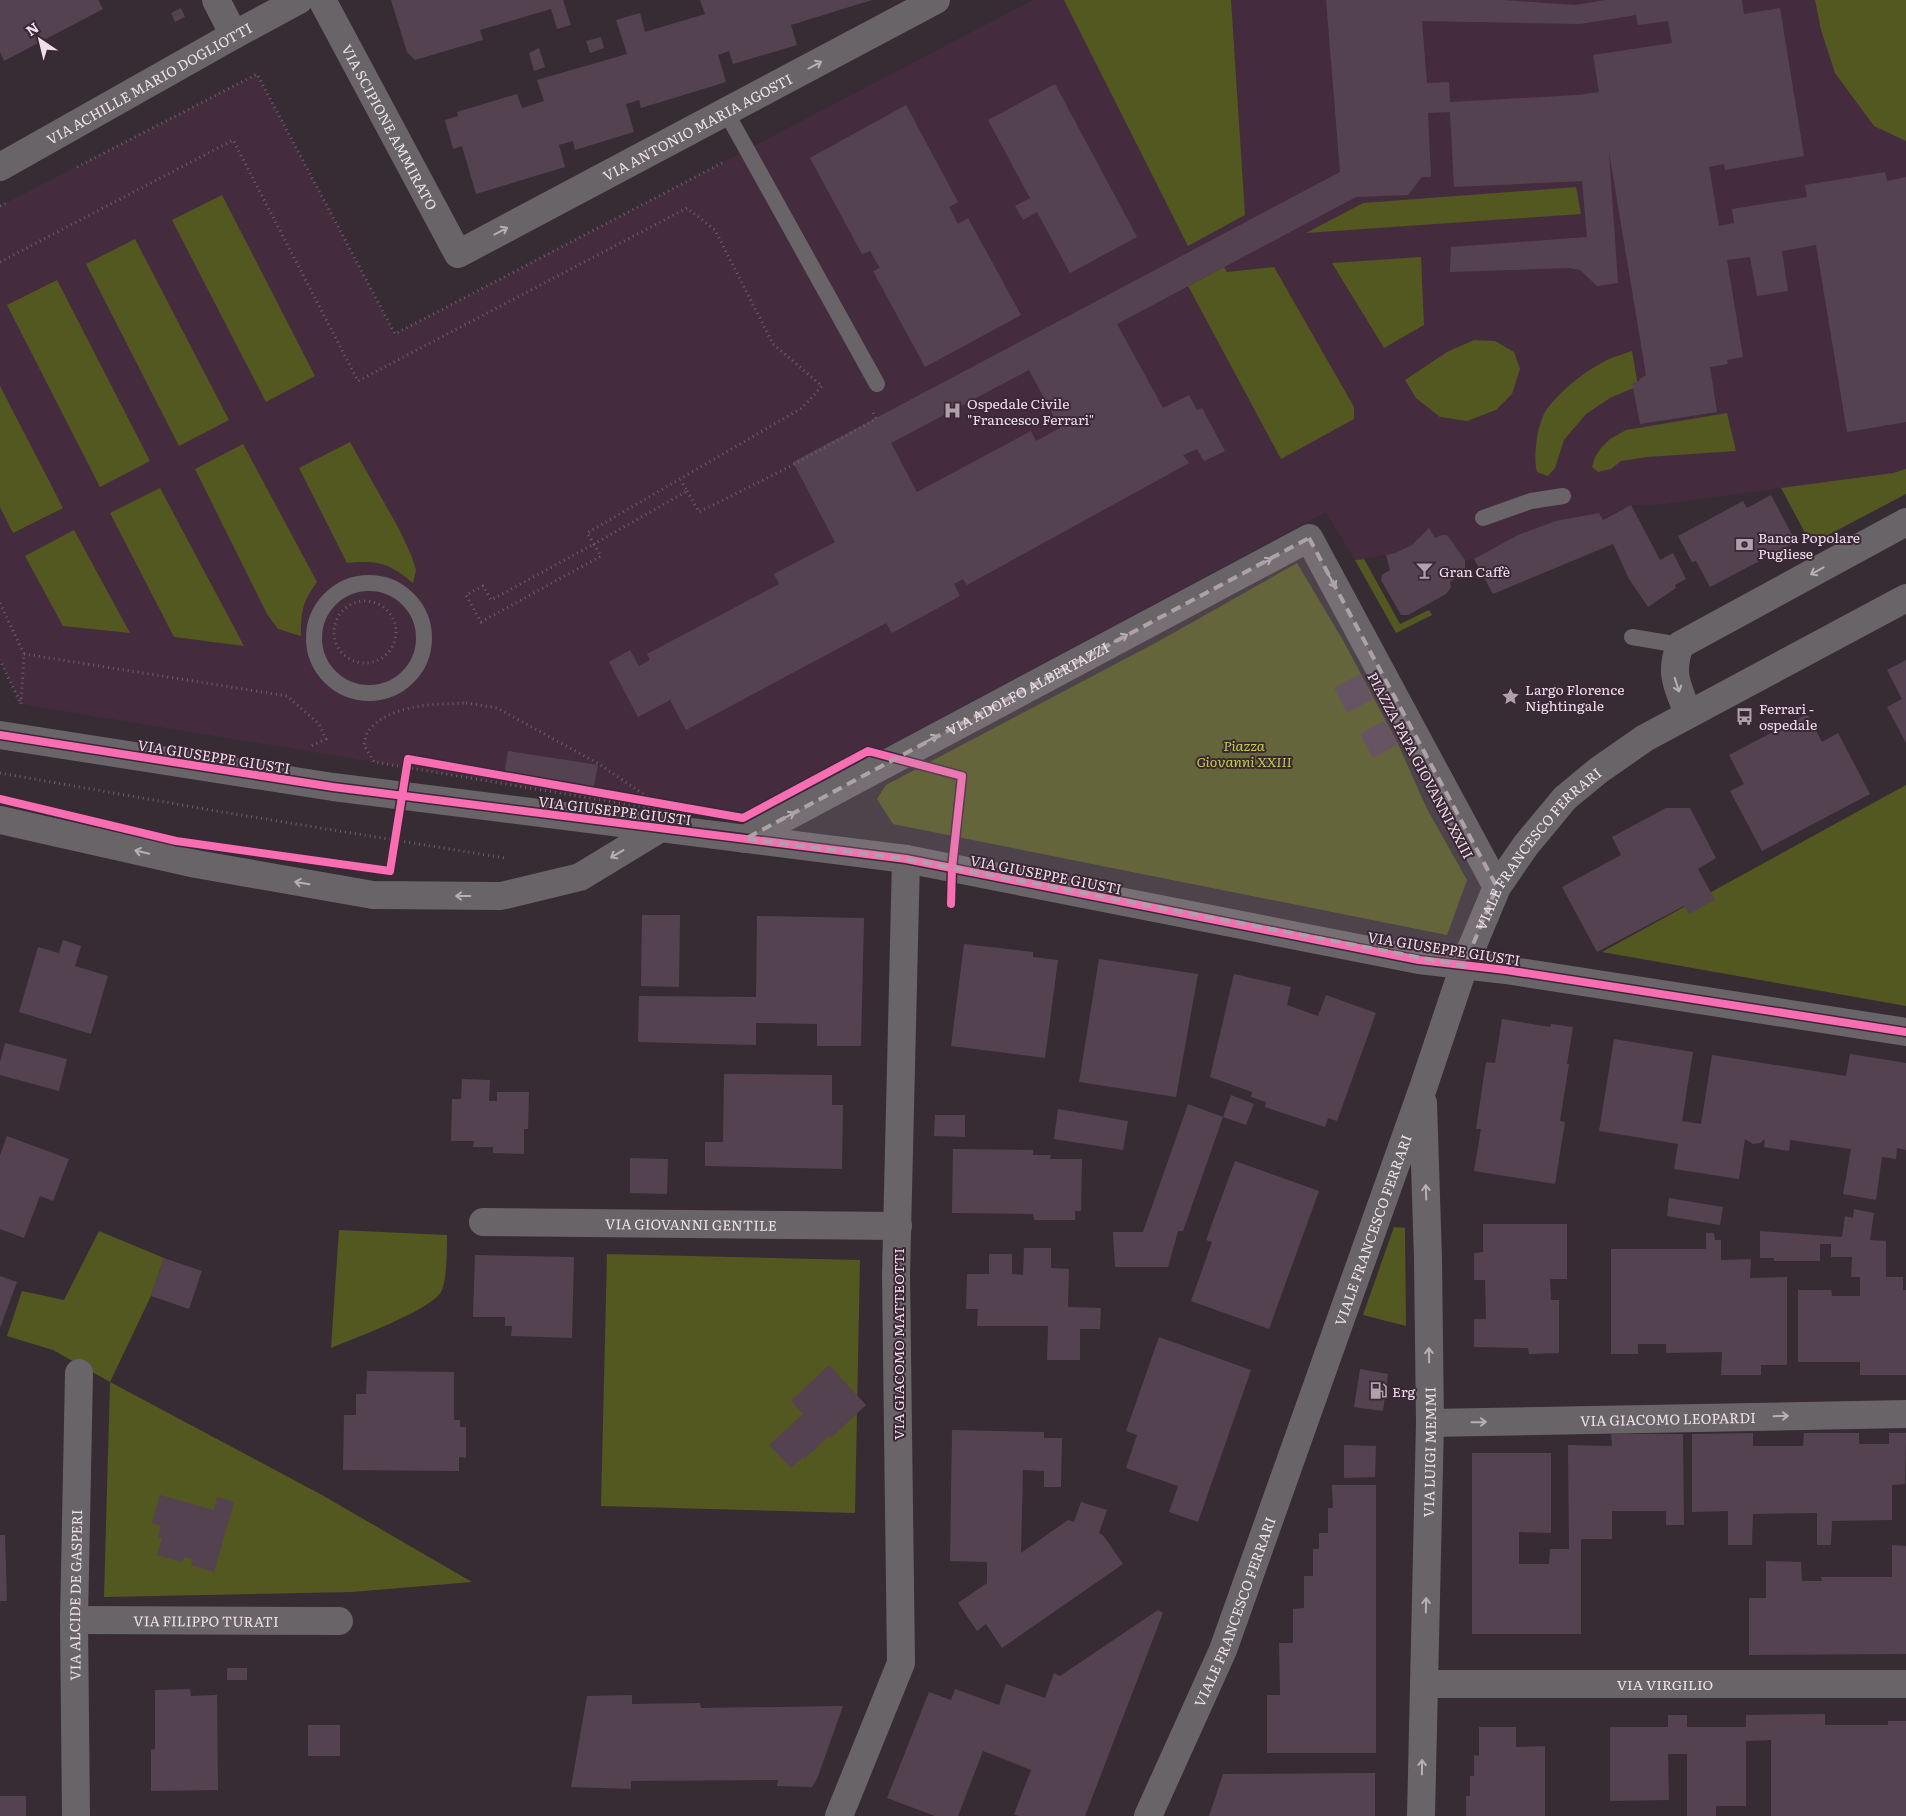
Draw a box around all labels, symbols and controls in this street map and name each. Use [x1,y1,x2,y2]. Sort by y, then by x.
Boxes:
north arrow [15,15,65,65]
text: N [21,17,43,40]
street label: VIA ACHILLE MARIO DOGLIOTTI [43,17,255,149]
street label: VIA SCIPIONE AMMIRATO [337,41,443,213]
one-way arrow [807,60,822,69]
street label: VIA ANTONIO MARIA AGOSTI [599,68,795,185]
one-way arrow [493,226,508,235]
place label: Ospedale Civile "Francesco Ferrari" [967,393,1094,429]
hospital icon: Ospedale Civile "Francesco Ferrari" [943,401,963,421]
place label: Banca Popolare Pugliese [1758,527,1860,563]
bank icon: Banca Popolare Pugliese [1734,535,1754,555]
one-way arrow [1257,557,1272,567]
bar icon: Gran Caffè [1415,561,1435,581]
place label: Gran Caffè [1439,561,1510,581]
one-way arrow [1810,566,1825,576]
one-way arrow [1328,573,1337,588]
one-way arrow [1113,633,1128,642]
street label: VIA ADOLFO ALBERTAZZI [943,637,1112,740]
street label: PIAZZA PAPA GIOVANNI XXIII [1363,668,1479,862]
one-way arrow [1673,676,1683,692]
place label: Largo Florence Nightingale [1525,679,1624,715]
place icon: Largo Florence Nightingale [1501,687,1521,707]
place label: Ferrari - ospedale [1759,698,1817,734]
bus stop icon: Ferrari - ospedale [1735,706,1755,726]
street label: VIA GIUSEPPE GIUSTI [136,734,292,778]
one-way arrow [924,734,939,744]
park label: Piazza Giovanni XXIII [1197,735,1291,771]
street label: VIALE FRANCESCO FERRARI [1470,762,1605,933]
street label: VIA GIUSEPPE GIUSTI [537,791,693,829]
one-way arrow [780,811,795,820]
one-way arrow [135,847,151,856]
street label: VIA GIUSEPPE GIUSTI [968,849,1124,899]
one-way arrow [611,850,625,860]
one-way arrow [294,877,310,887]
one-way arrow [456,891,472,901]
street label: VIA GIUSEPPE GIUSTI [1366,926,1522,970]
street label: VIALE FRANCESCO FERRARI [1329,1131,1416,1328]
one-way arrow [1422,1185,1431,1201]
street label: VIA GIOVANNI GENTILE [605,1213,777,1235]
street label: VIA GIACOMO MATTEOTTI [888,1248,908,1440]
one-way arrow [1424,1347,1434,1364]
fuel station icon: Erg [1368,1381,1388,1401]
place label: Erg [1392,1381,1416,1401]
street label: VIA LUIGI MEMMI [1418,1387,1440,1517]
street label: VIA GIACOMO LEOPARDI [1580,1407,1756,1430]
one-way arrow [1772,1411,1789,1421]
one-way arrow [1470,1417,1487,1427]
street label: VIA ALCIDE DE GASPERI [64,1509,86,1681]
street label: VIALE FRANCESCO FERRARI [1189,1514,1280,1710]
one-way arrow [1421,1597,1431,1614]
street label: VIA FILIPPO TURATI [133,1610,279,1631]
street label: VIA VIRGILIO [1617,1674,1713,1694]
one-way arrow [1417,1760,1427,1776]

